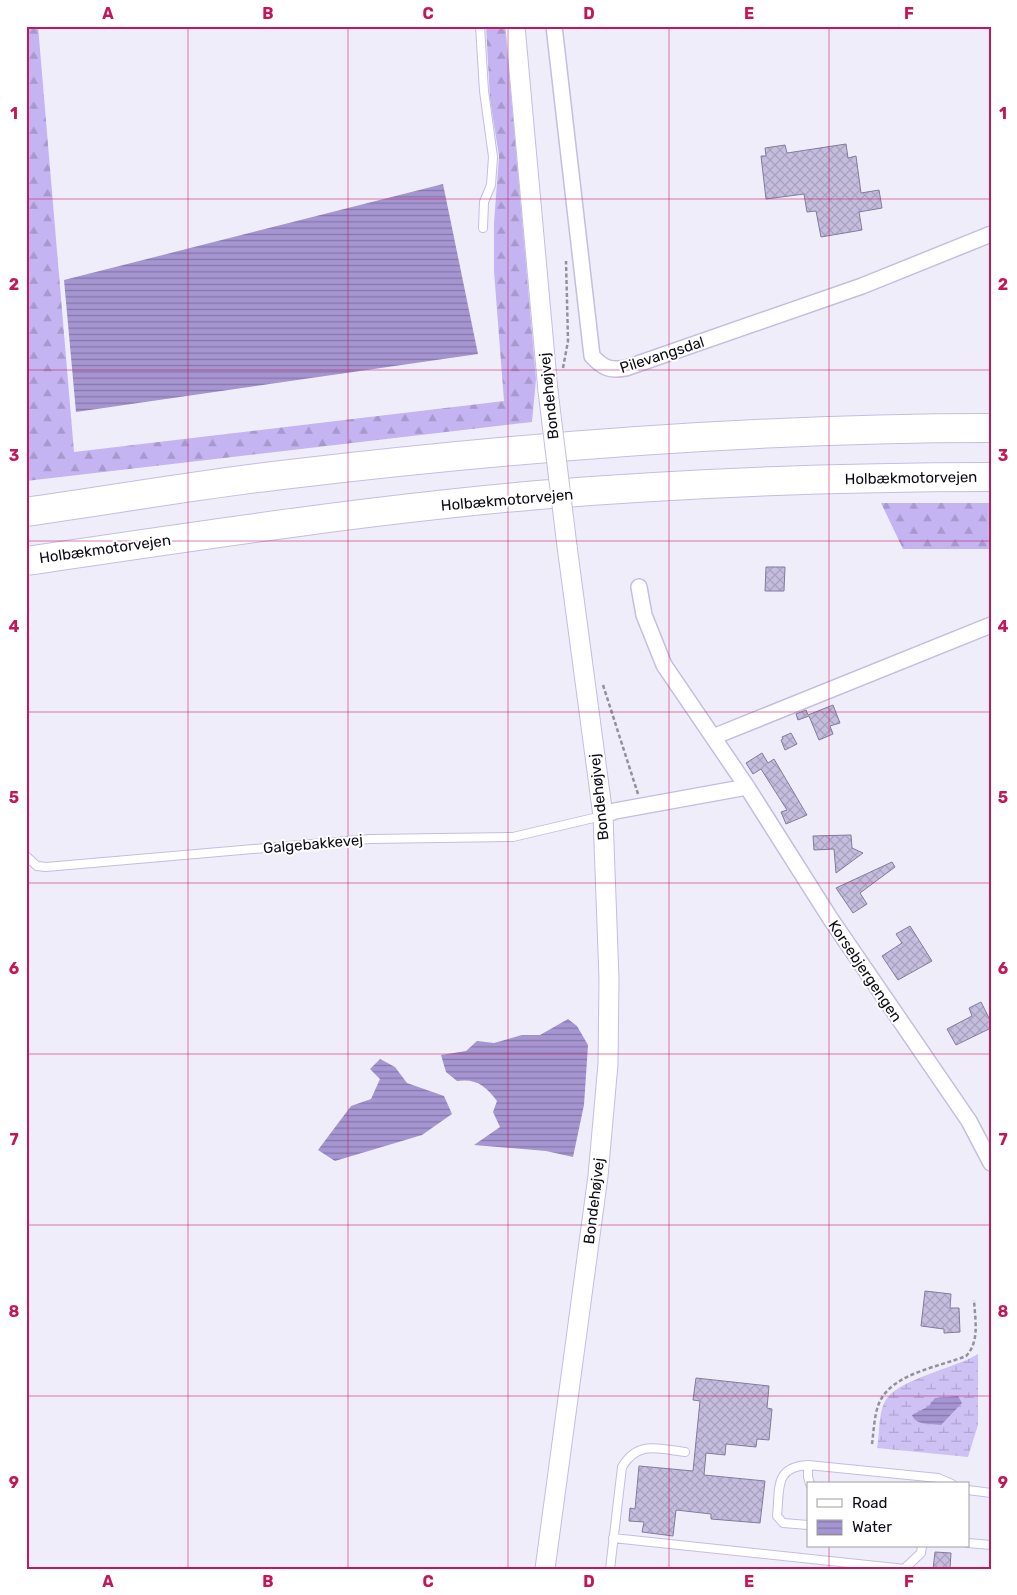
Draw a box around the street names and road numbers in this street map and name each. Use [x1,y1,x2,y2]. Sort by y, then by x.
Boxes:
street label: Pilevangsdal [617,333,707,377]
street label: Bondehøjvej [536,352,562,440]
street label: Holbækmotorvejen [844,468,978,488]
street label: Holbækmotorvejen [440,485,574,515]
street label: Holbækmotorvejen [38,531,172,567]
street label: Bondehøjvej [586,753,612,841]
street label: Galgebakkevej [262,831,364,857]
street label: Korsebjergengen [824,917,906,1025]
street label: Bondehøjvej [580,1157,608,1245]

